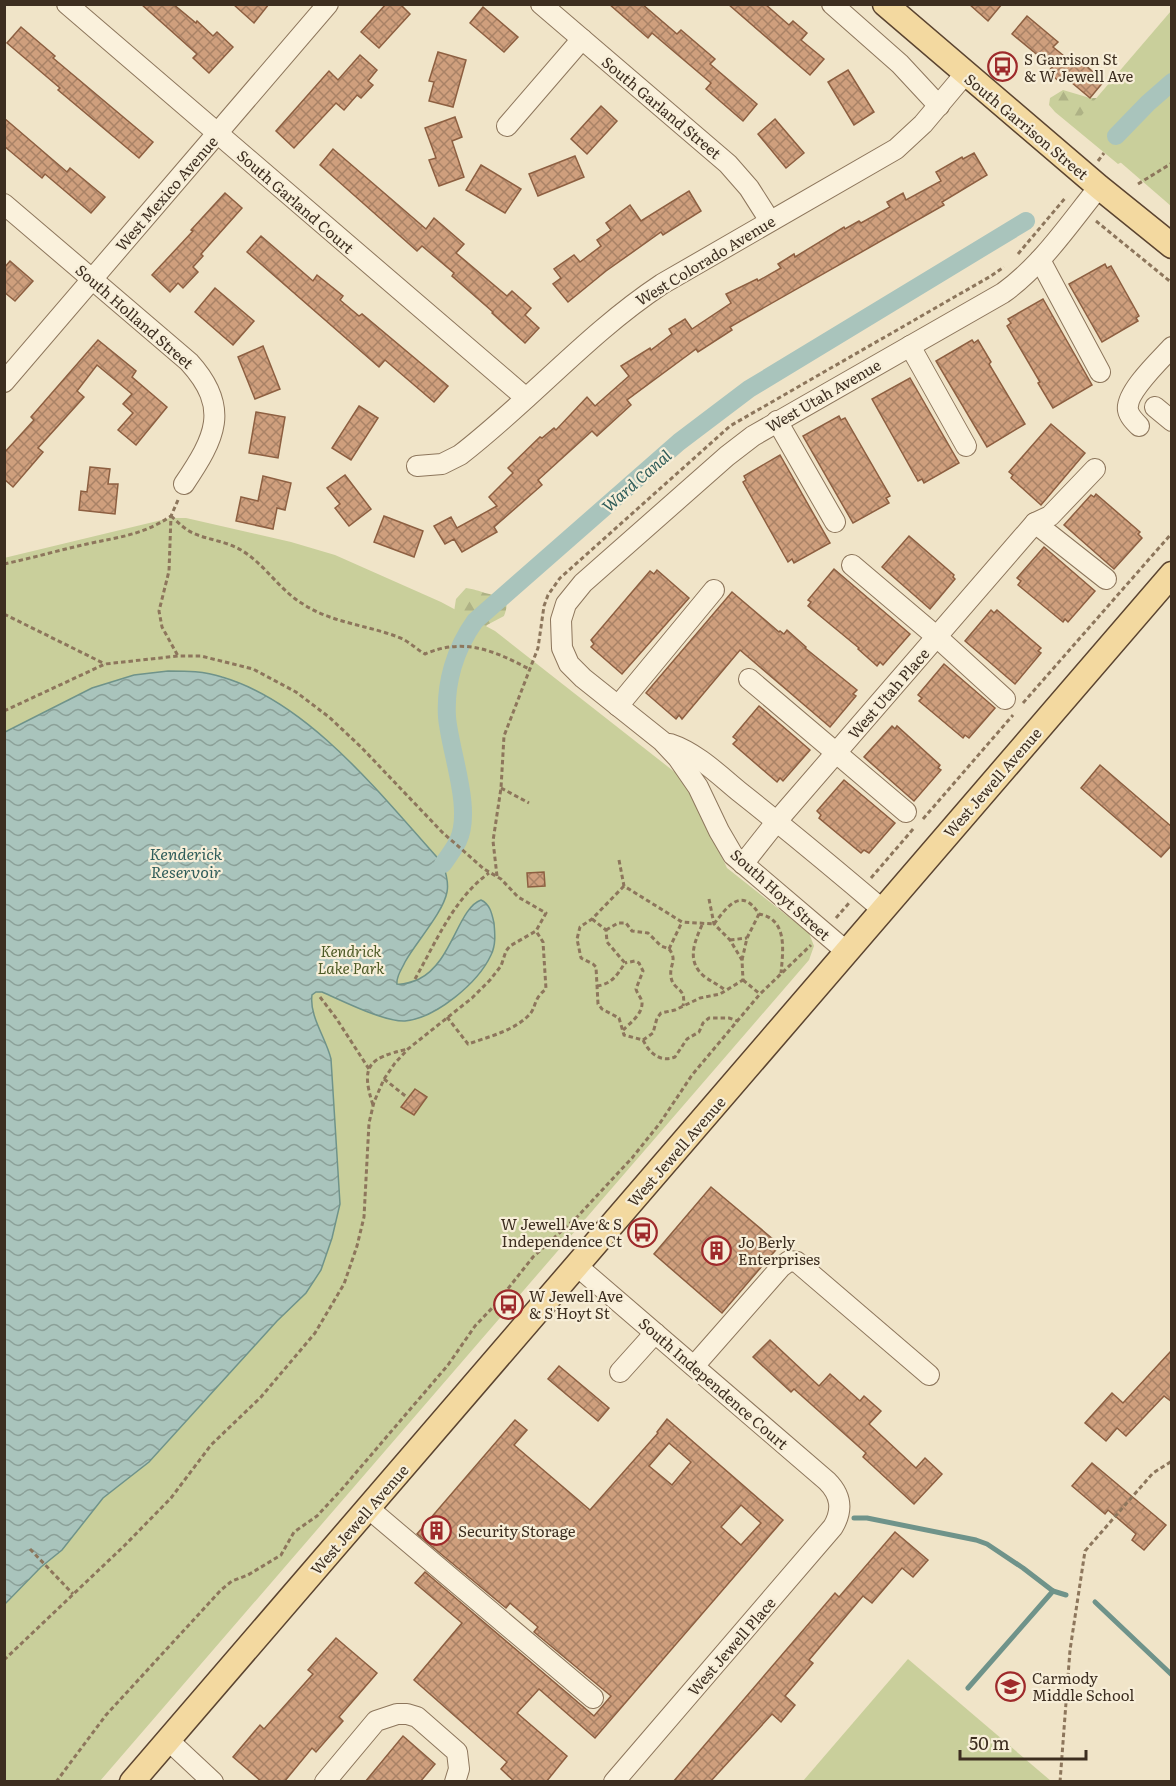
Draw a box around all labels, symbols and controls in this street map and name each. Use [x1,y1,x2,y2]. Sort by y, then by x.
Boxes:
place label: S Garrison St & W Jewell Ave [1024,47,1133,87]
street label: South Garland Street [597,50,727,164]
bus stop icon: S Garrison St & W Jewell Ave [987,51,1019,83]
street label: South Garrison Street [960,67,1094,185]
street label: West Mexico Avenue [109,130,223,256]
street label: South Garland Court [232,144,360,258]
street label: West Colorado Avenue [631,209,779,311]
street label: South Holland Street [71,258,199,374]
street label: West Utah Avenue [761,353,885,437]
water label: Ward Canal [596,443,676,517]
street label: West Utah Place [842,642,934,744]
street label: West Jewell Avenue [938,722,1047,842]
water label: Kenderick Reservoir [150,841,223,883]
street label: South Hoyt Street [726,843,836,945]
park label: Kendrick Lake Park [318,939,385,979]
street label: West Jewell Avenue [622,1091,731,1211]
place label: W Jewell Ave & S Independence Ct [501,1212,622,1252]
bus stop icon: W Jewell Ave & S Independence Ct [627,1216,659,1248]
place label: Jo Berly Enterprises [738,1230,820,1270]
building icon: Jo Berly Enterprises [701,1234,733,1266]
place label: W Jewell Ave & S Hoyt St [529,1284,623,1324]
bus stop icon: W Jewell Ave & S Hoyt St [492,1288,524,1320]
street label: South Independence Court [634,1311,794,1455]
street label: West Jewell Avenue [305,1459,414,1579]
building icon: Security Storage [421,1514,453,1546]
place label: Security Storage [458,1519,576,1542]
street label: West Jewell Place [682,1591,781,1700]
place label: Carmody Middle School [1032,1666,1134,1706]
school or university icon: Carmody Middle School [995,1670,1027,1702]
scale bar [960,1723,1086,1761]
text: 50 m [969,1729,1010,1756]

